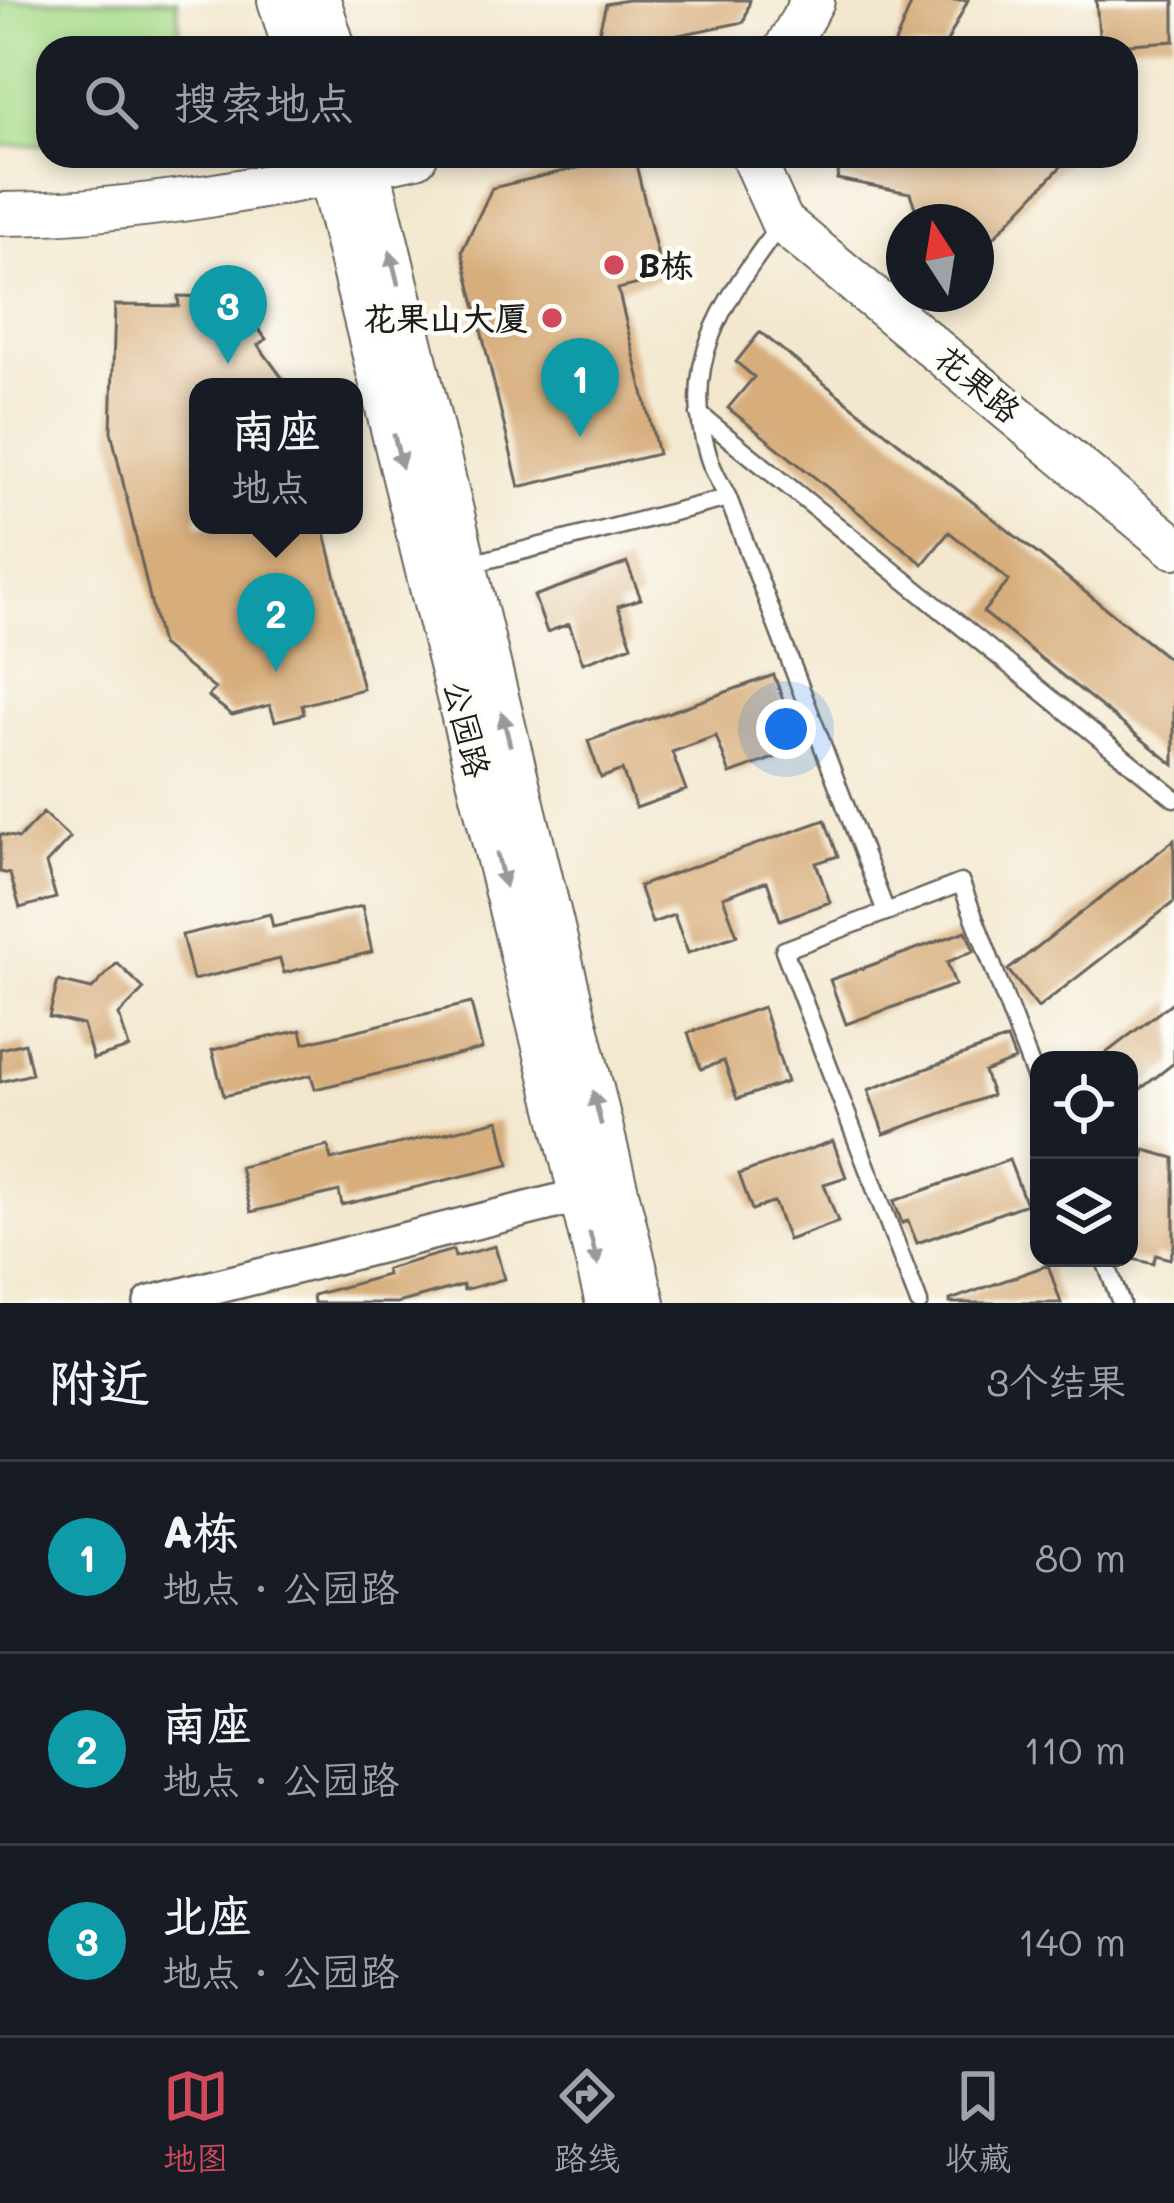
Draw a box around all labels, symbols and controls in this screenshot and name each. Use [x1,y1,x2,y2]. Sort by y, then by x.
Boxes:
search box [36,36,1138,168]
icon: search [78,69,144,135]
text: 搜索地点 [174,72,354,130]
north arrow [886,204,994,312]
place label: B栋 [638,242,693,285]
one-way arrow [384,249,403,286]
marker: B栋 [601,252,627,278]
pin: 3 [189,265,267,364]
place label: 花果山大厦 [363,295,528,338]
marker: 花果山大厦 [539,305,565,331]
street label: 花果路 [927,335,1031,431]
pin: 1 [541,338,619,437]
popup [189,378,363,534]
text: 南座 [231,400,321,458]
one-way arrow [389,432,408,469]
text: 地点 [231,460,309,511]
pin: 2 [237,573,315,672]
street label: 公园路 [436,675,501,782]
your location [756,699,816,759]
one-way arrow [496,710,515,747]
one-way arrow [492,852,511,889]
map controls [1030,1051,1138,1267]
button: locate [1030,1051,1138,1159]
one-way arrow [587,1089,606,1126]
button: layers [1030,1159,1138,1267]
one-way arrow [585,1231,604,1268]
text: 附近 [48,1347,150,1414]
text: 3个结果 [986,1355,1126,1406]
text: A栋 [162,1501,238,1559]
text: 1 [78,1531,96,1582]
text: 80 m [1035,1531,1126,1582]
text: 地点 · 公园路 [162,1561,399,1612]
text: 南座 [162,1693,252,1751]
text: 2 [76,1723,98,1774]
text: 110 m [1024,1723,1126,1774]
text: 地点 · 公园路 [162,1753,399,1804]
text: 北座 [162,1885,252,1943]
text: 3 [75,1915,99,1966]
text: 140 m [1018,1915,1126,1966]
text: 地点 · 公园路 [162,1945,399,1996]
tab: 地图 [163,2063,229,2179]
tab: 路线 [554,2063,620,2179]
tab: 收藏 [945,2063,1011,2179]

